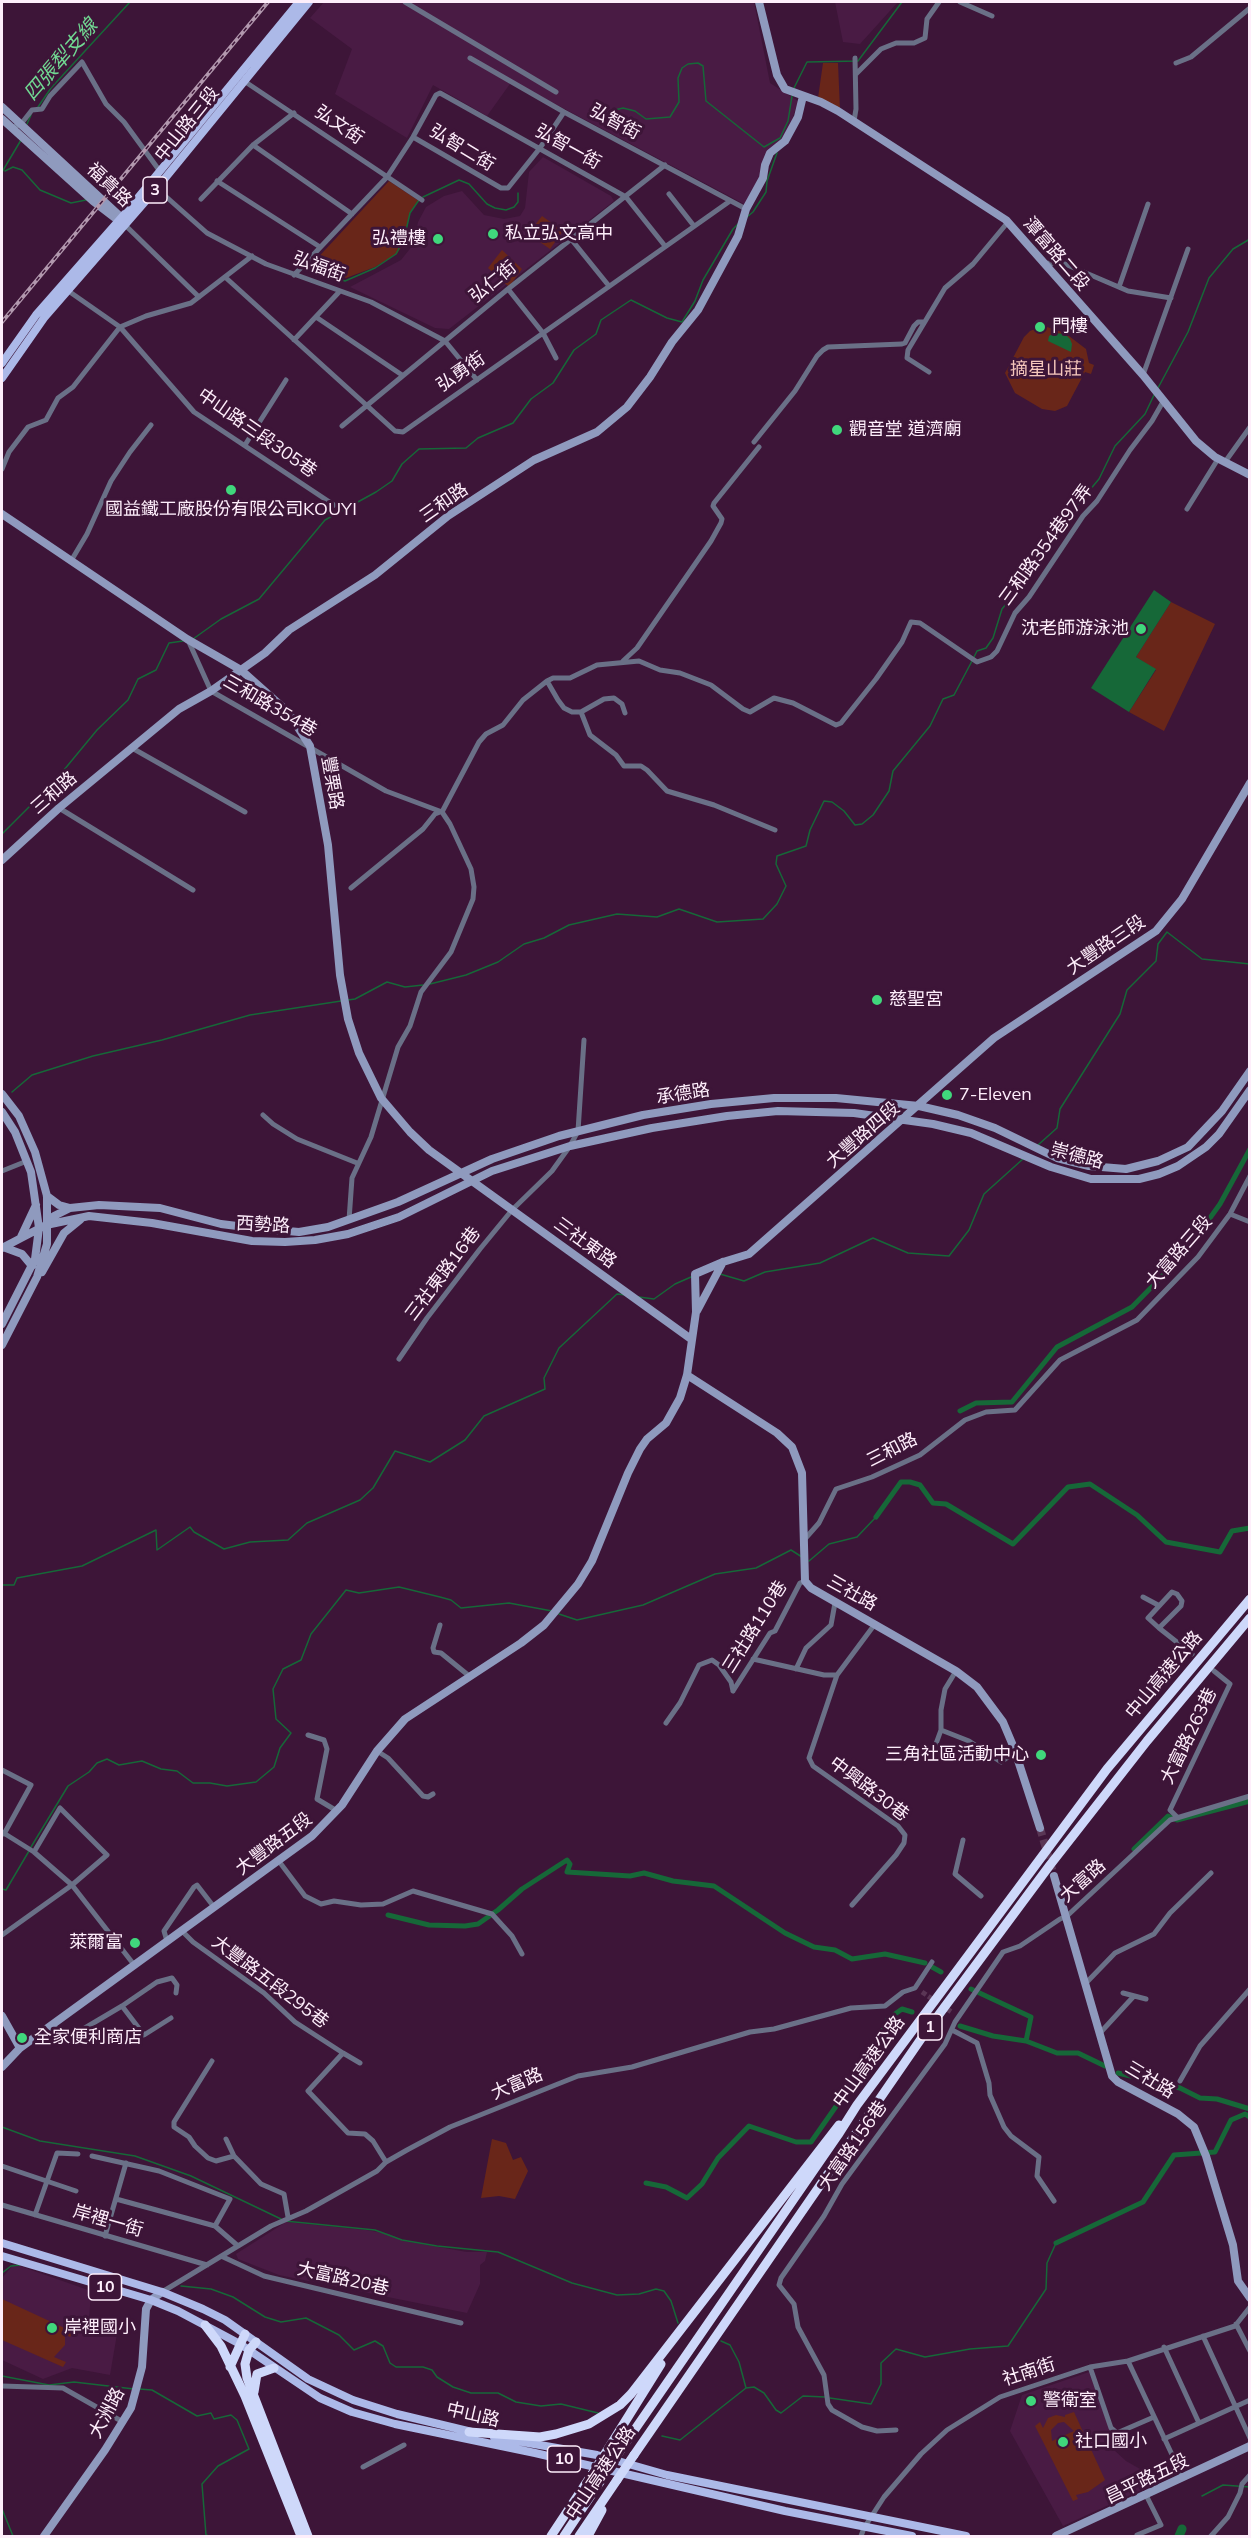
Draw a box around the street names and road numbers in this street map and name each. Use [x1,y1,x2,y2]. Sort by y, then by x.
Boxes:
street label: 中山路三段 [150,82,224,166]
street label: 弘智街 [586,100,644,144]
street label: 弘文街 [311,101,367,149]
street label: 弘智二街 [426,120,498,176]
street label: 弘智一街 [531,120,605,174]
street label: 福貴路 [82,158,136,212]
road number: 3 [143,177,167,203]
street label: 潭富路二段 [1018,213,1094,295]
street label: 弘福街 [290,248,348,286]
street label: 弘仁街 [465,257,521,307]
street label: 弘勇街 [433,348,489,396]
street label: 中山路三段305巷 [193,384,321,482]
street label: 三和路 [416,479,472,527]
street label: 三和路354巷97弄 [995,480,1097,610]
street label: 三和路354巷 [219,671,321,741]
street label: 豐栗路 [317,755,347,811]
street label: 三和路 [27,767,81,819]
street label: 大豐路三段 [1063,911,1149,979]
street label: 承德路 [655,1079,711,1109]
street label: 大豐路四段 [822,1097,904,1173]
street label: 崇德路 [1048,1139,1106,1173]
street label: 大富路三段 [1141,1211,1217,1293]
street label: 西勢路 [235,1213,291,1237]
street label: 三社東路 [550,1213,620,1273]
street label: 三社東路16巷 [401,1223,485,1325]
street label: 三和路 [863,1428,921,1472]
street label: 三社路 [823,1570,881,1616]
street label: 三社路110巷 [718,1577,792,1677]
street label: 中山高速公路 [1121,1627,1207,1723]
street label: 大富路263巷 [1156,1684,1222,1788]
street label: 中興路30巷 [825,1752,913,1826]
street label: 大豐路五段 [232,1808,316,1880]
street label: 大富路 [1056,1855,1110,1907]
street label: 大豐路五段295巷 [207,1931,333,2033]
street label: 中山高速公路 [829,2012,909,2112]
road number: 1 [918,2014,942,2040]
street label: 三社路 [1121,2057,1179,2103]
street label: 大富路 [488,2064,546,2104]
street label: 大富路156巷 [814,2097,892,2195]
street label: 岸裡一街 [70,2201,146,2241]
street label: 大富路20巷 [295,2258,391,2300]
road number: 10 [88,2274,122,2300]
street label: 社南街 [1000,2353,1058,2391]
street label: 大洲路 [85,2384,129,2442]
street label: 中山路 [444,2398,502,2432]
street label: 中山高速公路 [562,2422,640,2524]
road number: 10 [548,2446,580,2472]
street label: 昌平路五段 [1102,2450,1192,2508]

